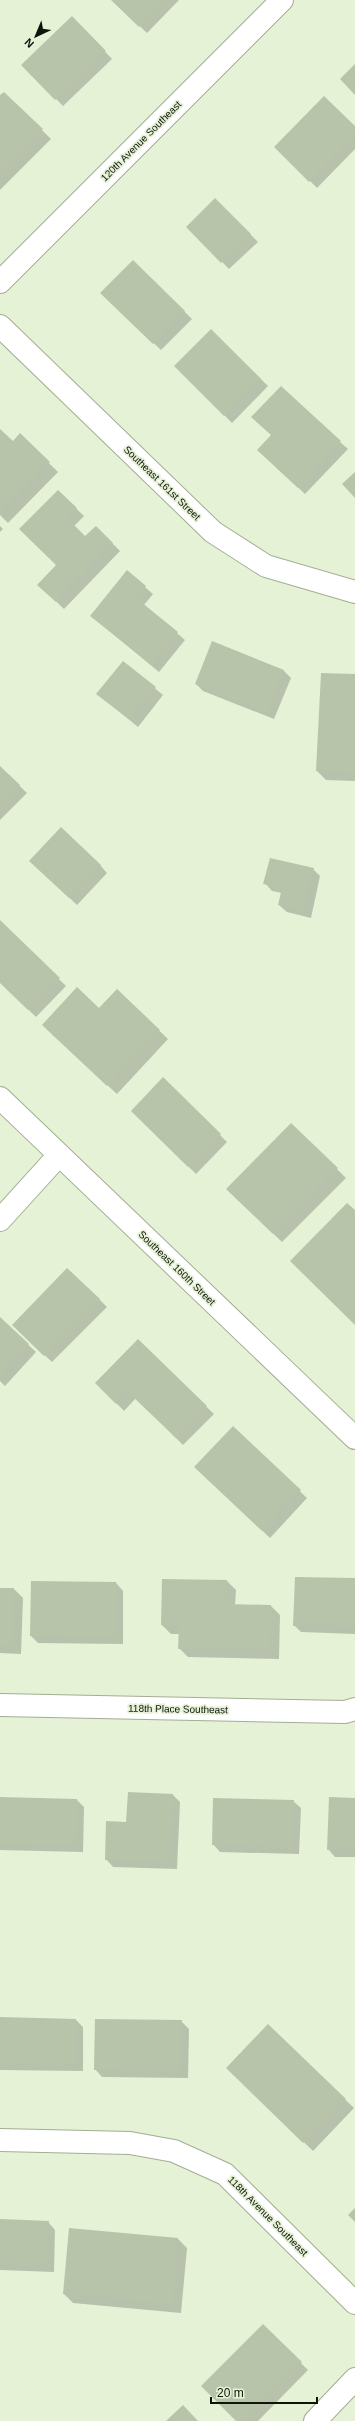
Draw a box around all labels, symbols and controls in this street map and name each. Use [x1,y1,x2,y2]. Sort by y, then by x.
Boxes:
north arrow [16,16,56,56]
text: N [22,36,36,50]
street label: 120th Avenue Southeast [99,98,184,183]
street label: Southeast 161st Street [122,444,203,522]
street label: Southeast 160th Street [136,1229,218,1308]
street label: 118th Place Southeast [128,1703,228,1715]
street label: 118th Avenue Southeast [226,2174,310,2258]
scale bar [211,2379,317,2405]
text: 20 m [217,2386,244,2400]

